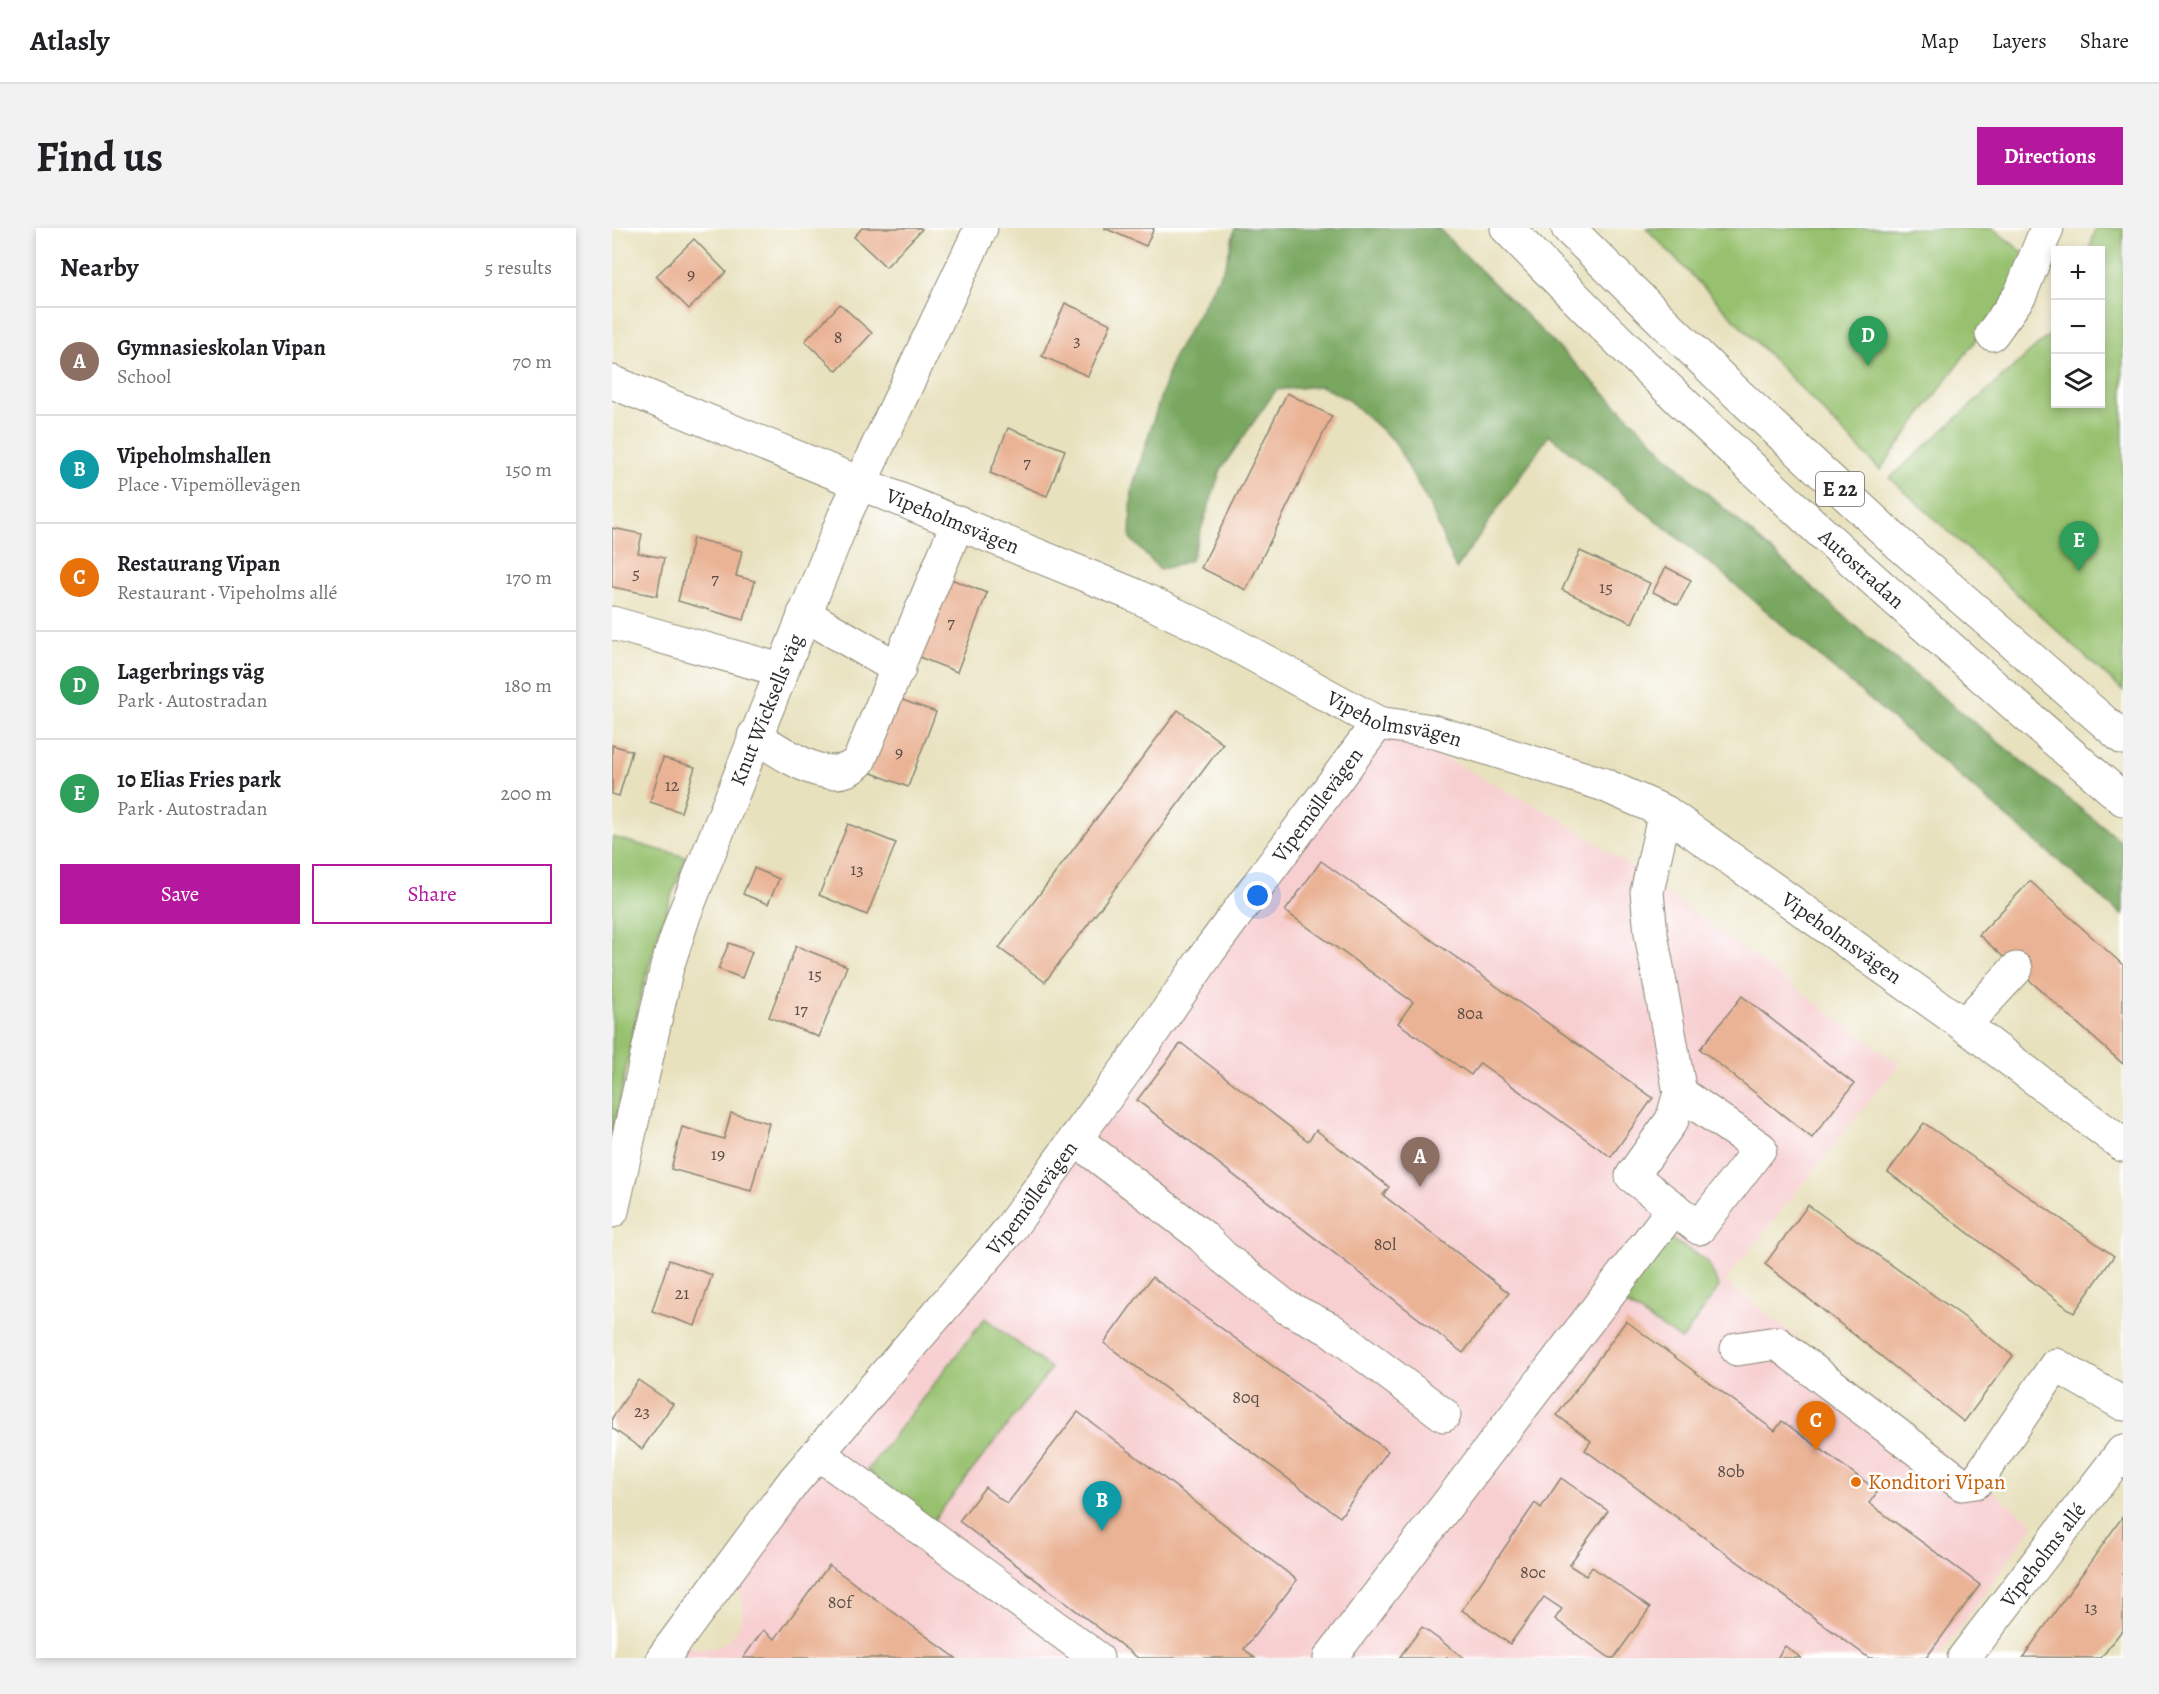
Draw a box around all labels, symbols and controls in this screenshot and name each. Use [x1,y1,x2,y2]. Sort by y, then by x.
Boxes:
text: Atlasly [30,22,109,60]
text: Map [1920,27,1959,55]
text: Layers [1992,27,2047,55]
text: Share [2080,27,2129,55]
button: Directions [1977,127,2123,185]
text: Find us [36,128,163,185]
map controls [2051,246,2105,408]
button: + [2051,246,2105,300]
text: Nearby [60,250,139,285]
text: 5 results [485,254,552,281]
house number: 9 [687,262,695,286]
button: − [2051,300,2105,354]
pin: D [1848,316,1888,366]
house number: 8 [834,325,842,349]
house number: 3 [1073,328,1081,352]
text: Gymnasieskolan Vipan [117,333,326,363]
text: A [73,348,86,375]
text: 70 m [512,348,552,375]
button: layers [2051,354,2105,408]
text: School [117,363,171,390]
text: Vipeholmshallen [117,441,271,471]
house number: 7 [1023,450,1031,474]
text: B [73,456,86,483]
text: 150 m [505,456,552,483]
text: Place · Vipemöllevägen [117,471,301,498]
road number: E 22 [1816,472,1864,506]
street label: Vipeholmsvägen [881,481,1024,561]
street label: Autostradan [1812,522,1910,615]
pin: E [2060,522,2098,571]
text: Restaurang Vipan [117,549,280,579]
house number: 5 [632,561,640,585]
text: C [73,564,86,591]
text: 170 m [506,564,552,591]
house number: 7 [711,566,719,590]
house number: 15 [1599,575,1613,599]
text: Restaurant · Vipeholms allé [117,579,337,606]
house number: 7 [947,610,955,634]
street label: Knut Wicksells väg [723,629,810,790]
text: Lagerbrings väg [117,657,264,687]
text: D [73,672,86,699]
text: 180 m [504,672,552,699]
street label: Vipeholmsvägen [1321,683,1465,754]
text: Park · Autostradan [117,687,268,714]
house number: 9 [895,740,903,764]
street label: Vipemöllevägen [1265,742,1369,869]
text: 10 Elias Fries park [117,765,281,795]
house number: 12 [665,773,680,797]
text: E [74,780,85,807]
text: 200 m [501,780,552,807]
text: Park · Autostradan [117,795,268,822]
house number: 13 [850,857,864,881]
button: Save [60,864,300,924]
button: Share [312,864,552,924]
your location [1243,881,1272,910]
street label: Vipeholmsvägen [1775,885,1907,990]
house number: 15 [808,962,822,986]
house number: 17 [794,997,808,1021]
house number: 80a [1457,1001,1484,1025]
street label: Vipemöllevägen [979,1135,1084,1262]
pin: A [1400,1138,1440,1187]
house number: 19 [711,1142,725,1166]
house number: 80l [1374,1232,1397,1256]
house number: 21 [675,1281,689,1305]
house number: 80q [1232,1385,1260,1409]
house number: 23 [634,1399,650,1423]
pin: C [1796,1402,1836,1451]
house number: 80b [1717,1459,1745,1483]
place label: Konditori Vipan [1868,1468,2006,1496]
marker: Konditori Vipan [1849,1475,1863,1489]
pin: B [1082,1482,1122,1531]
street label: Vipeholms allé [1993,1497,2092,1614]
house number: 80c [1520,1560,1546,1584]
house number: 80f [828,1590,855,1614]
house number: 13 [2084,1595,2098,1619]

